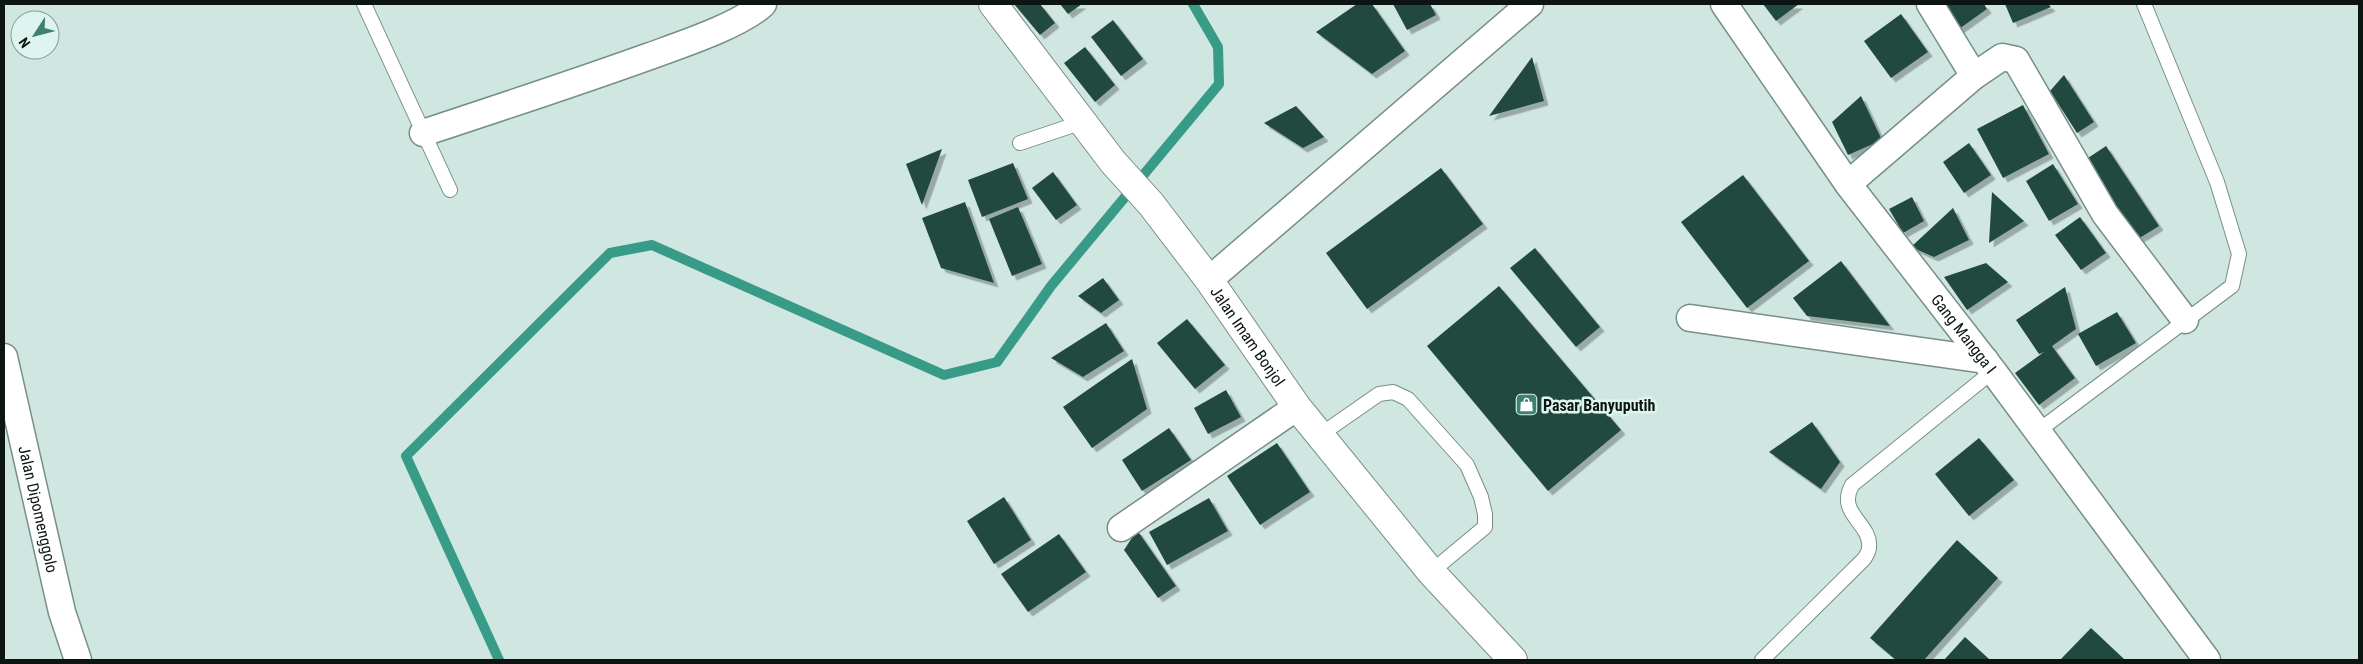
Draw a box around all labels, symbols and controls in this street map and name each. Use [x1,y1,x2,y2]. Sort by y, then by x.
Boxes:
north arrow [10,10,60,60]
text: N [15,34,33,51]
street label: Jalan Imam Bonjol [1206,283,1289,390]
street label: Gang Mangga I [1927,291,2000,377]
shop icon: Pasar Banyuputih [1515,393,1539,417]
place label: Pasar Banyuputih [1543,396,1655,415]
street label: Jalan Dipomenggolo [14,444,62,575]

